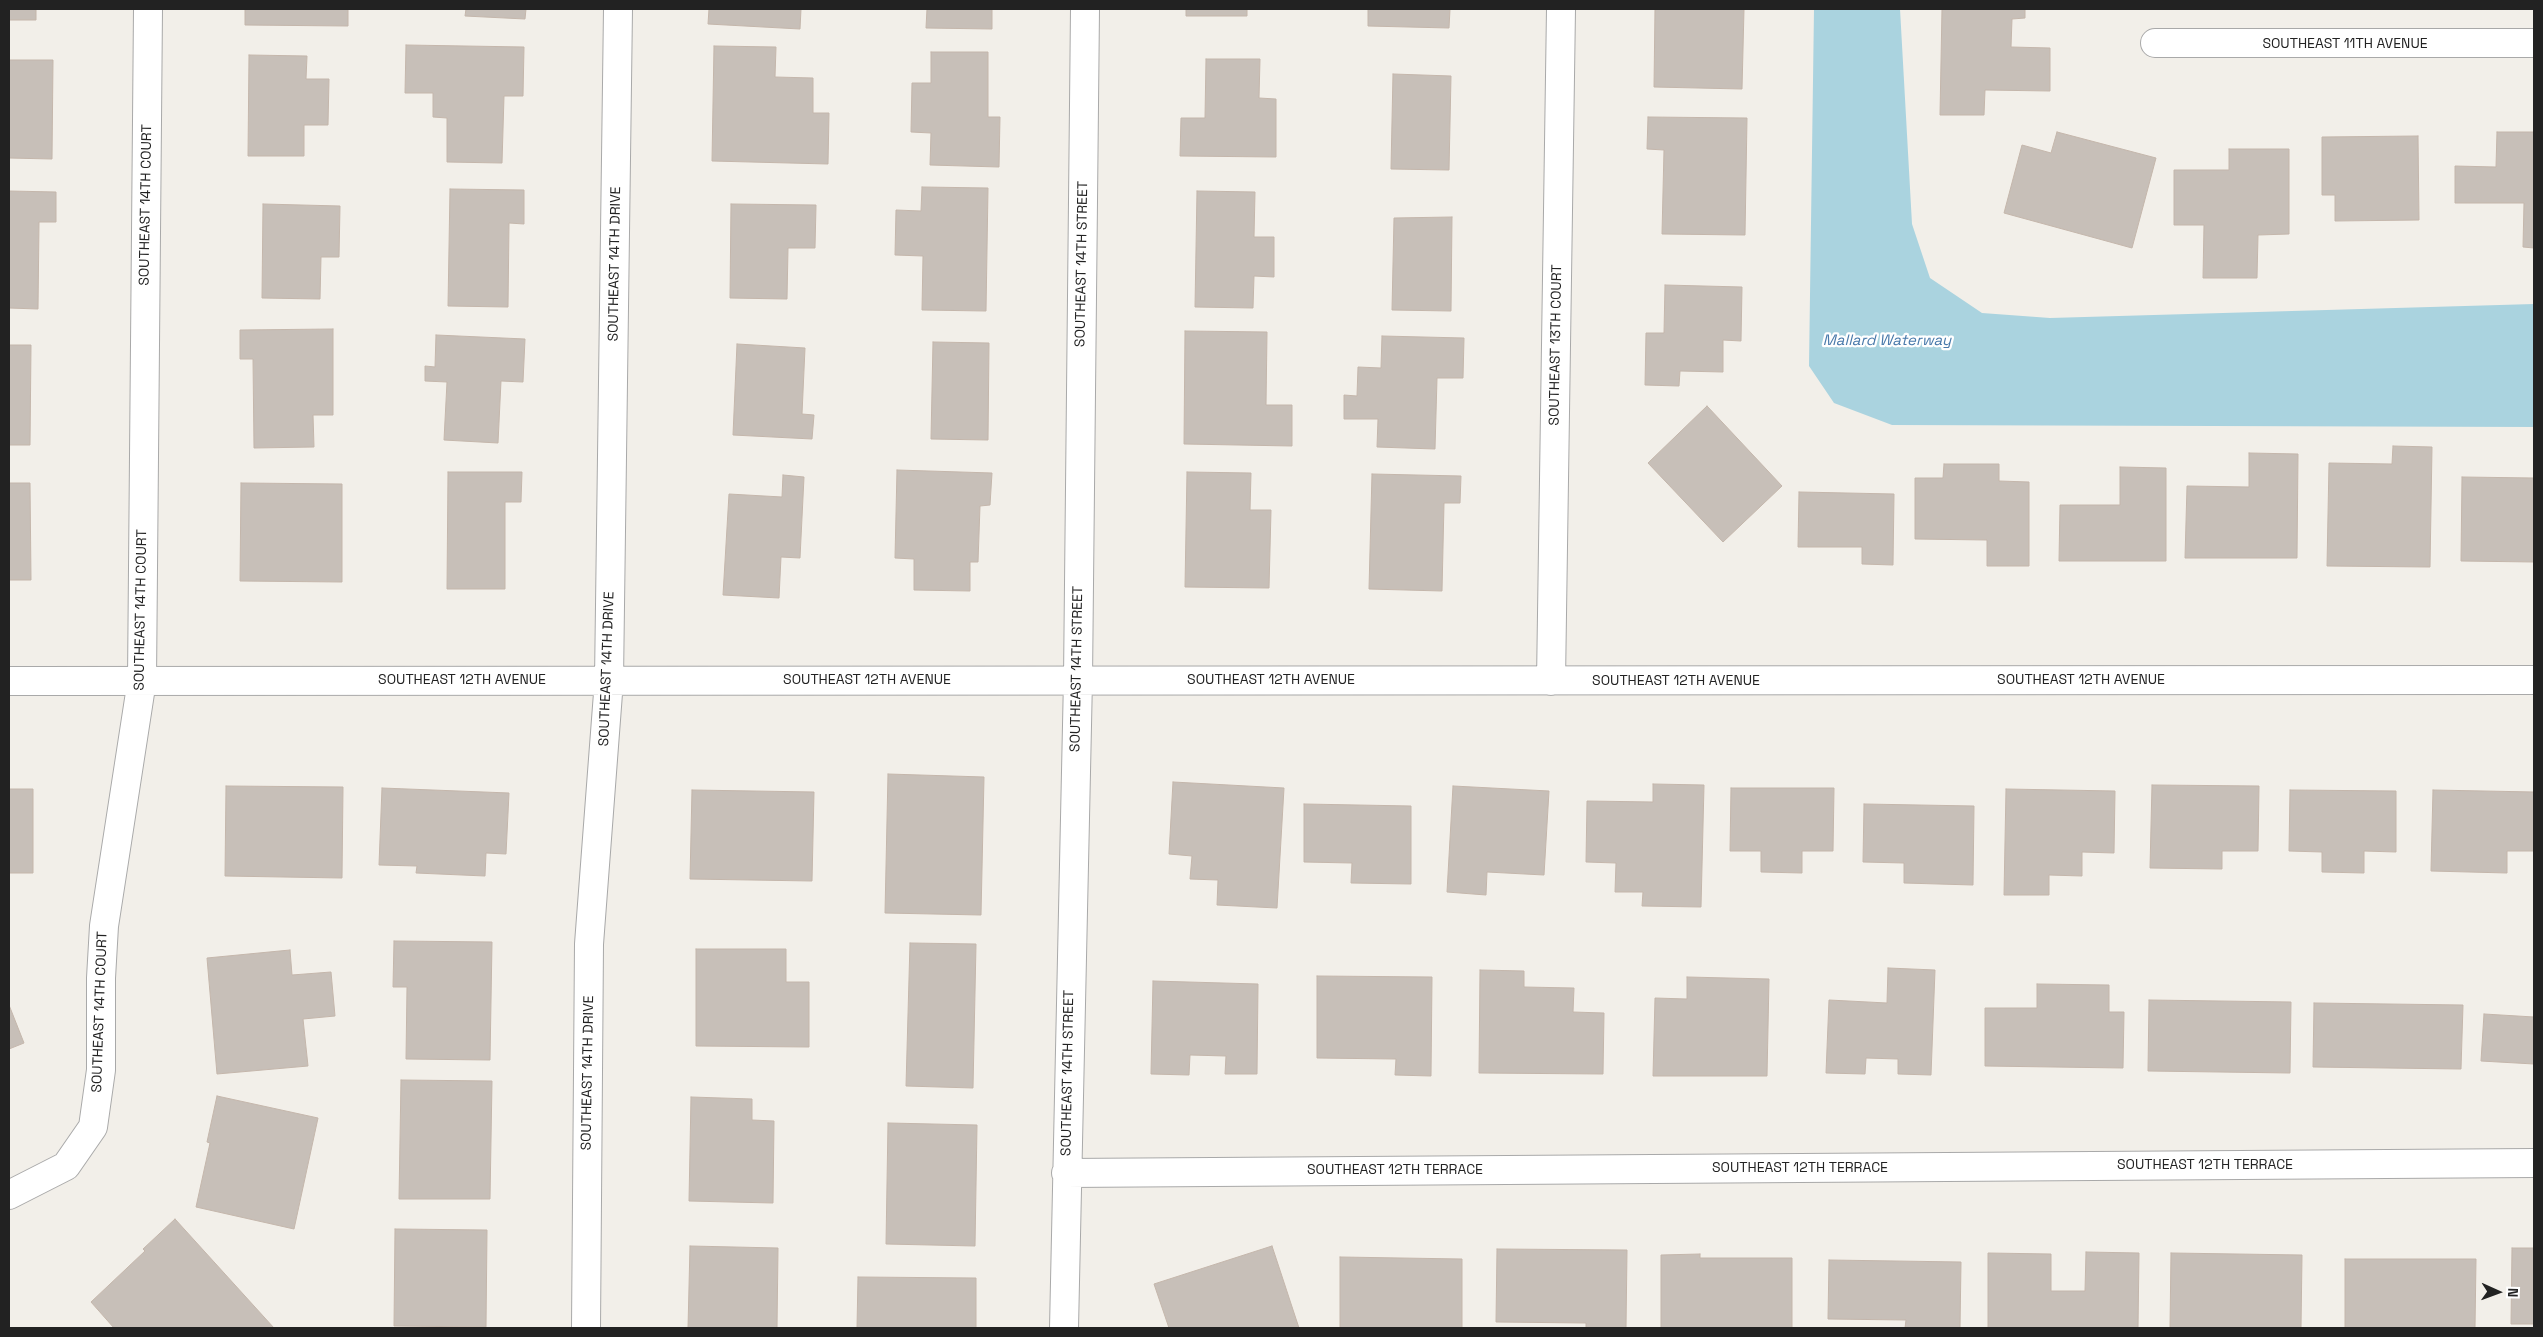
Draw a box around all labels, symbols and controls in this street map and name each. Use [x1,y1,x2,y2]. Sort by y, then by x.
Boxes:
street label: SOUTHEAST 11TH AVENUE [2262,36,2428,52]
street label: SOUTHEAST 14TH COURT [136,124,156,286]
street label: SOUTHEAST 14TH STREET [1072,181,1092,347]
street label: SOUTHEAST 14TH DRIVE [605,186,625,342]
street label: SOUTHEAST 13TH COURT [1546,264,1566,426]
water label: Mallard Waterway [1823,332,1951,350]
street label: SOUTHEAST 14TH COURT [131,529,151,691]
street label: SOUTHEAST 14TH STREET [1067,586,1087,752]
street label: SOUTHEAST 14TH DRIVE [596,591,618,747]
street label: SOUTHEAST 12TH AVENUE [378,672,546,688]
street label: SOUTHEAST 12TH AVENUE [783,672,951,688]
street label: SOUTHEAST 12TH AVENUE [1187,672,1355,688]
street label: SOUTHEAST 12TH AVENUE [1997,672,2165,688]
street label: SOUTHEAST 12TH AVENUE [1592,673,1760,689]
street label: SOUTHEAST 14TH COURT [89,931,111,1093]
street label: SOUTHEAST 14TH STREET [1058,990,1078,1156]
street label: SOUTHEAST 14TH DRIVE [578,995,598,1151]
street label: SOUTHEAST 12TH TERRACE [2117,1157,2293,1173]
street label: SOUTHEAST 12TH TERRACE [1712,1160,1888,1176]
street label: SOUTHEAST 12TH TERRACE [1307,1162,1483,1178]
north arrow [2473,1267,2523,1317]
text: N [2504,1288,2522,1298]

